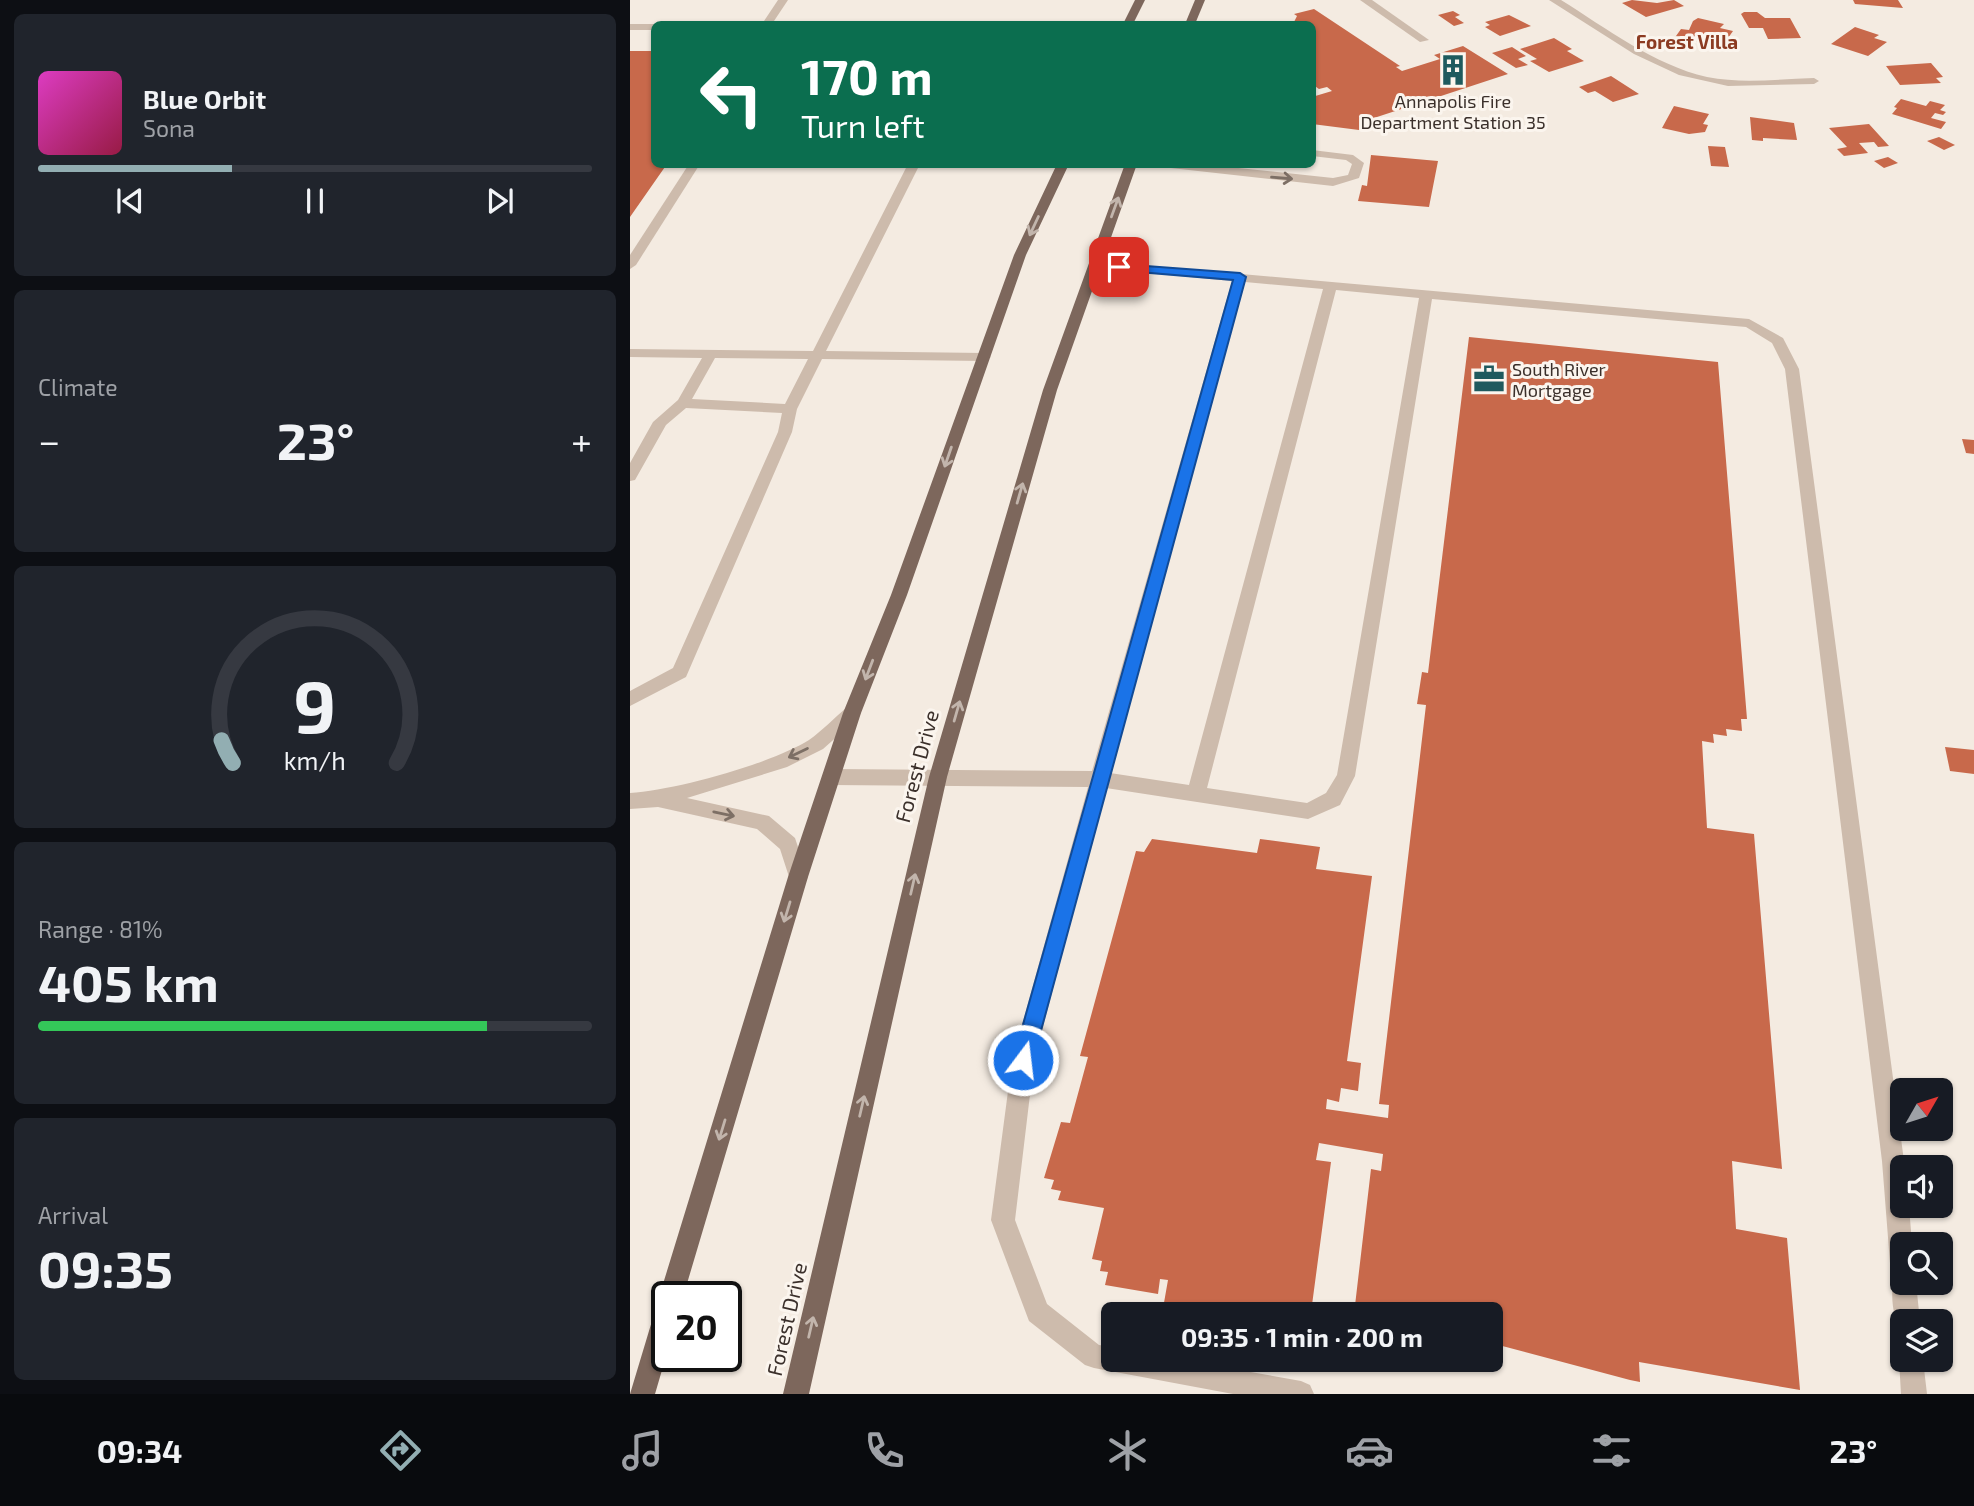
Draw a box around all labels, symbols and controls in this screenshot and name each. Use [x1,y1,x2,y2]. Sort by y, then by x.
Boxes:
district label: Forest Villa [1636,30,1738,53]
text: 170 m [801,46,933,105]
icon: left [686,49,777,140]
building icon: Annapolis Fire Department Station 35 [1436,53,1470,87]
text: Blue Orbit [143,83,266,114]
place label: Annapolis Fire Department Station 35 [1360,90,1546,133]
text: Turn left [801,106,925,144]
text: Sona [143,114,195,142]
one-way arrow [1270,172,1293,185]
icon: previous [111,182,149,220]
icon: pause [296,182,334,220]
icon: next [481,182,519,220]
one-way arrow [1110,197,1123,219]
one-way arrow [1026,215,1040,236]
pin [1089,237,1149,297]
icon: arrive [1100,248,1138,286]
place label: South River Mortgage [1512,358,1606,401]
office icon: South River Mortgage [1472,362,1506,396]
text: Climate [38,373,118,401]
text: 23° [277,408,354,470]
text: − [38,417,60,463]
text: + [571,417,592,463]
one-way arrow [941,445,953,467]
one-way arrow [1015,482,1028,504]
one-way arrow [862,659,875,681]
text: 9 [294,660,336,748]
one-way arrow [951,701,964,723]
street label: Forest Drive [889,707,943,825]
text: km/h [284,745,346,775]
one-way arrow [788,747,809,761]
one-way arrow [712,807,735,821]
one-way arrow [907,873,921,896]
one-way arrow [780,901,793,923]
text: Range · 81% [38,915,163,943]
text: 405 km [38,950,219,1012]
position arrow [986,1023,1060,1097]
north arrow [1890,1078,1953,1141]
map controls [1890,1078,1953,1372]
one-way arrow [856,1095,870,1118]
one-way arrow [714,1119,727,1141]
button: sound [1890,1155,1953,1218]
text: Arrival [38,1201,108,1229]
button: search [1890,1232,1953,1295]
text: 09:35 [38,1236,173,1298]
street label: Forest Drive [761,1260,811,1378]
speed limit sign: 20 [651,1281,742,1372]
button: layers [1890,1309,1953,1372]
one-way arrow [806,1317,819,1339]
text: 09:35 · 1 min · 200 m [1181,1321,1423,1352]
icon: directions [376,1426,425,1475]
icon: music [618,1426,667,1475]
icon: phone [860,1426,909,1475]
icon: climate [1103,1426,1152,1475]
icon: car [1345,1426,1394,1475]
icon: filters [1587,1426,1636,1475]
text: 09:34 [97,1431,182,1469]
text: 23° [1830,1431,1877,1469]

